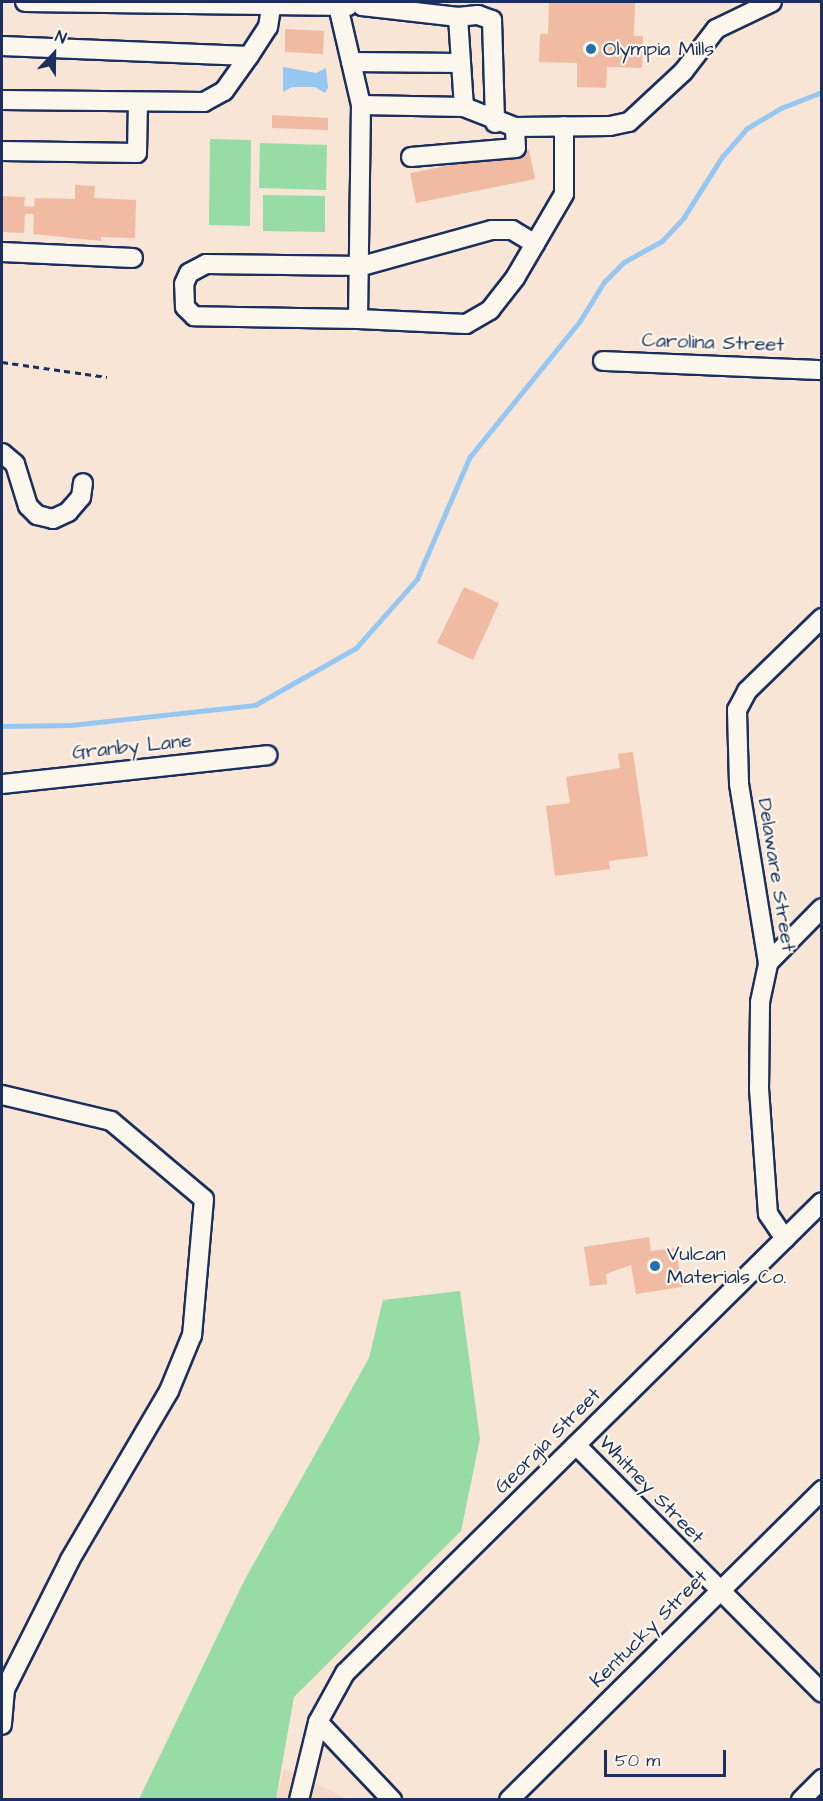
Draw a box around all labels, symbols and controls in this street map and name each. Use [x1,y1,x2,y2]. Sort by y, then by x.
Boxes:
north arrow [24,24,84,84]
text: N [52,25,70,49]
place label: Olympia Mills [603,37,714,61]
marker: Olympia Mills [584,42,598,56]
street label: Carolina Street [641,329,785,357]
street label: Granby Lane [71,729,193,765]
street label: Delaware Street [752,797,800,953]
place label: Vulcan Materials Co. [667,1242,786,1289]
marker: Vulcan Materials Co. [648,1259,662,1273]
street label: Georgia Street [490,1383,606,1499]
street label: Whitney Street [593,1431,709,1549]
street label: Kentucky Street [585,1565,713,1693]
scale bar [607,1738,728,1776]
text: 50 m [615,1748,660,1773]

